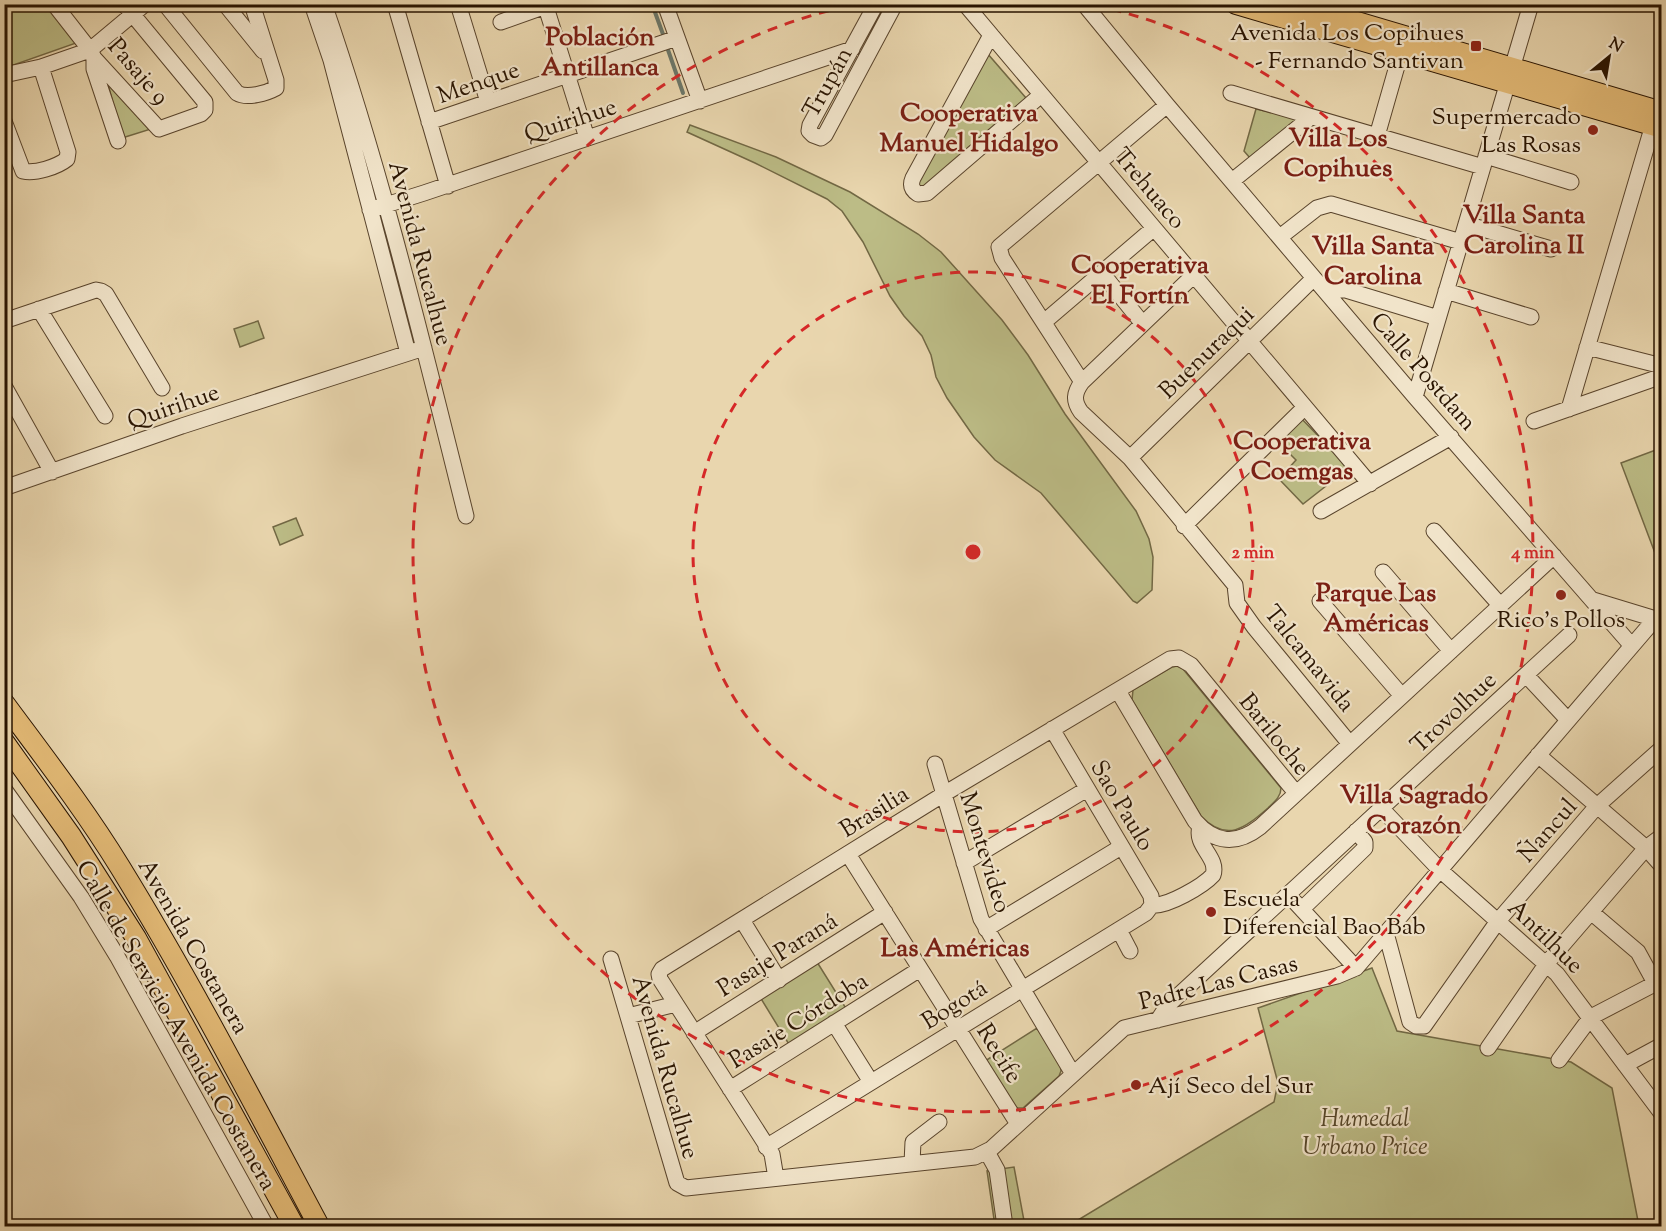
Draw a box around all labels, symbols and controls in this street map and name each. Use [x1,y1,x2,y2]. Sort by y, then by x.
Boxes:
place label: Avenida Los Copihues - Fernando Santivan [1230,17,1464,79]
district label: Población Antillanca [541,20,659,87]
north arrow [1579,27,1639,87]
street label: Pasaje 9 [99,31,176,113]
text: N [1604,33,1627,59]
marker: Avenida Los Copihues - Fernando Santivan [1469,39,1483,53]
street label: Trupán [795,41,862,125]
street label: Menque [433,54,524,114]
street label: Quirihue [520,91,621,153]
district label: Cooperativa Manuel Hidalgo [879,96,1059,163]
place label: Supermercado Las Rosas [1432,101,1581,163]
district label: Villa Los Copihues [1284,121,1392,188]
marker: Supermercado Las Rosas [1586,123,1600,137]
street label: Trehuaco [1104,141,1193,237]
street label: Avenida Rucalhue [378,158,460,350]
district label: Villa Santa Carolina II [1463,198,1585,265]
district label: Villa Santa Carolina [1312,229,1434,296]
district label: Cooperativa El Fortín [1071,248,1209,315]
street label: Buenuraqui [1152,299,1263,408]
street label: Calle Postdam [1361,306,1484,439]
street label: Quirihue [123,376,224,439]
district label: Cooperativa Coemgas [1233,424,1371,491]
text: 2 min [1232,541,1275,567]
text: 4 min [1510,541,1555,567]
centre of rings [963,542,983,562]
district label: Parque Las Américas [1316,576,1436,643]
marker: Rico's Pollos [1554,588,1568,602]
street label: Talcamavida [1255,599,1362,720]
place label: Rico's Pollos [1497,604,1625,638]
street label: Trovolhue [1404,665,1505,762]
street label: Bariloche [1230,687,1317,784]
street label: Sao Paulo [1081,754,1162,858]
street label: Brasilia [834,778,916,847]
district label: Villa Sagrado Corazón [1340,778,1488,845]
street label: Montevideo [950,788,1019,917]
street label: Ñancul [1511,791,1586,871]
street label: Avenida Costanera [128,853,256,1041]
street label: Calle de Servicio Avenida Costanera [66,855,284,1197]
place label: Escuela Diferencial Bao Bab [1223,883,1426,945]
street label: Antilhue [1499,893,1590,982]
street label: Pasaje Paraná [711,905,845,1006]
marker: Escuela Diferencial Bao Bab [1204,905,1218,919]
district label: Las Américas [881,931,1029,968]
street label: Padre Las Casas [1135,948,1301,1020]
street label: Pasaje Córdoba [723,965,875,1078]
street label: Avenida Rucalhue [622,972,707,1163]
street label: Bogotá [915,972,995,1039]
street label: Recife [967,1018,1030,1090]
place label: Ají Seco del Sur [1148,1070,1314,1104]
marker: Ají Seco del Sur [1129,1078,1143,1092]
park label: Humedal Urbano Price [1302,1103,1428,1165]

